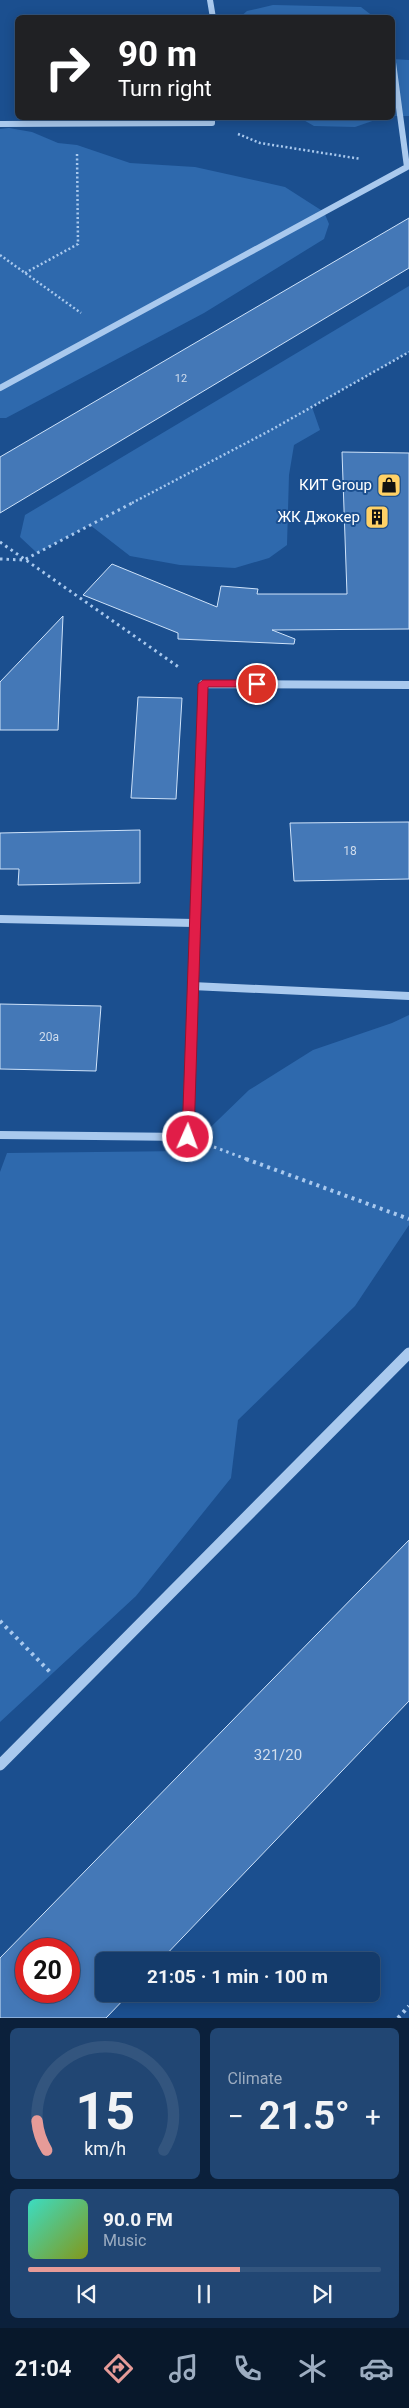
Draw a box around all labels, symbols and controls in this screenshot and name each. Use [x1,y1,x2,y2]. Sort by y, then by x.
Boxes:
text: 90 m [118,34,197,75]
icon: right [35,35,100,100]
text: Turn right [118,76,212,101]
house number: 12 [175,372,187,385]
shop icon: КИТ Group [376,472,402,498]
place label: КИТ Group [299,476,372,494]
building icon: ЖК Джокер [364,504,390,530]
place label: ЖК Джокер [277,508,360,526]
pin [236,663,278,705]
icon: arrive [243,670,271,698]
house number: 18 [343,844,357,858]
house number: 20а [39,1030,59,1044]
position arrow [161,1110,213,1162]
house number: 321/20 [254,1746,302,1764]
speed limit sign: 20 [15,1938,80,2003]
text: 21:05 · 1 min · 100 m [147,1965,328,1988]
text: Climate [228,2069,282,2088]
text: 15 [75,2081,135,2142]
text: 21.5° [259,2094,350,2138]
text: − [228,2100,244,2133]
text: + [365,2100,381,2133]
text: km/h [84,2138,126,2159]
text: 90.0 FM [103,2208,173,2231]
text: Music [103,2231,146,2250]
icon: previous [73,2280,101,2308]
icon: pause [190,2280,218,2308]
icon: next [308,2280,336,2308]
icon: directions [101,2351,136,2386]
icon: music [166,2351,201,2386]
icon: phone [230,2351,265,2386]
icon: climate [295,2351,330,2386]
icon: car [359,2351,394,2386]
text: 21:04 [15,2356,71,2381]

